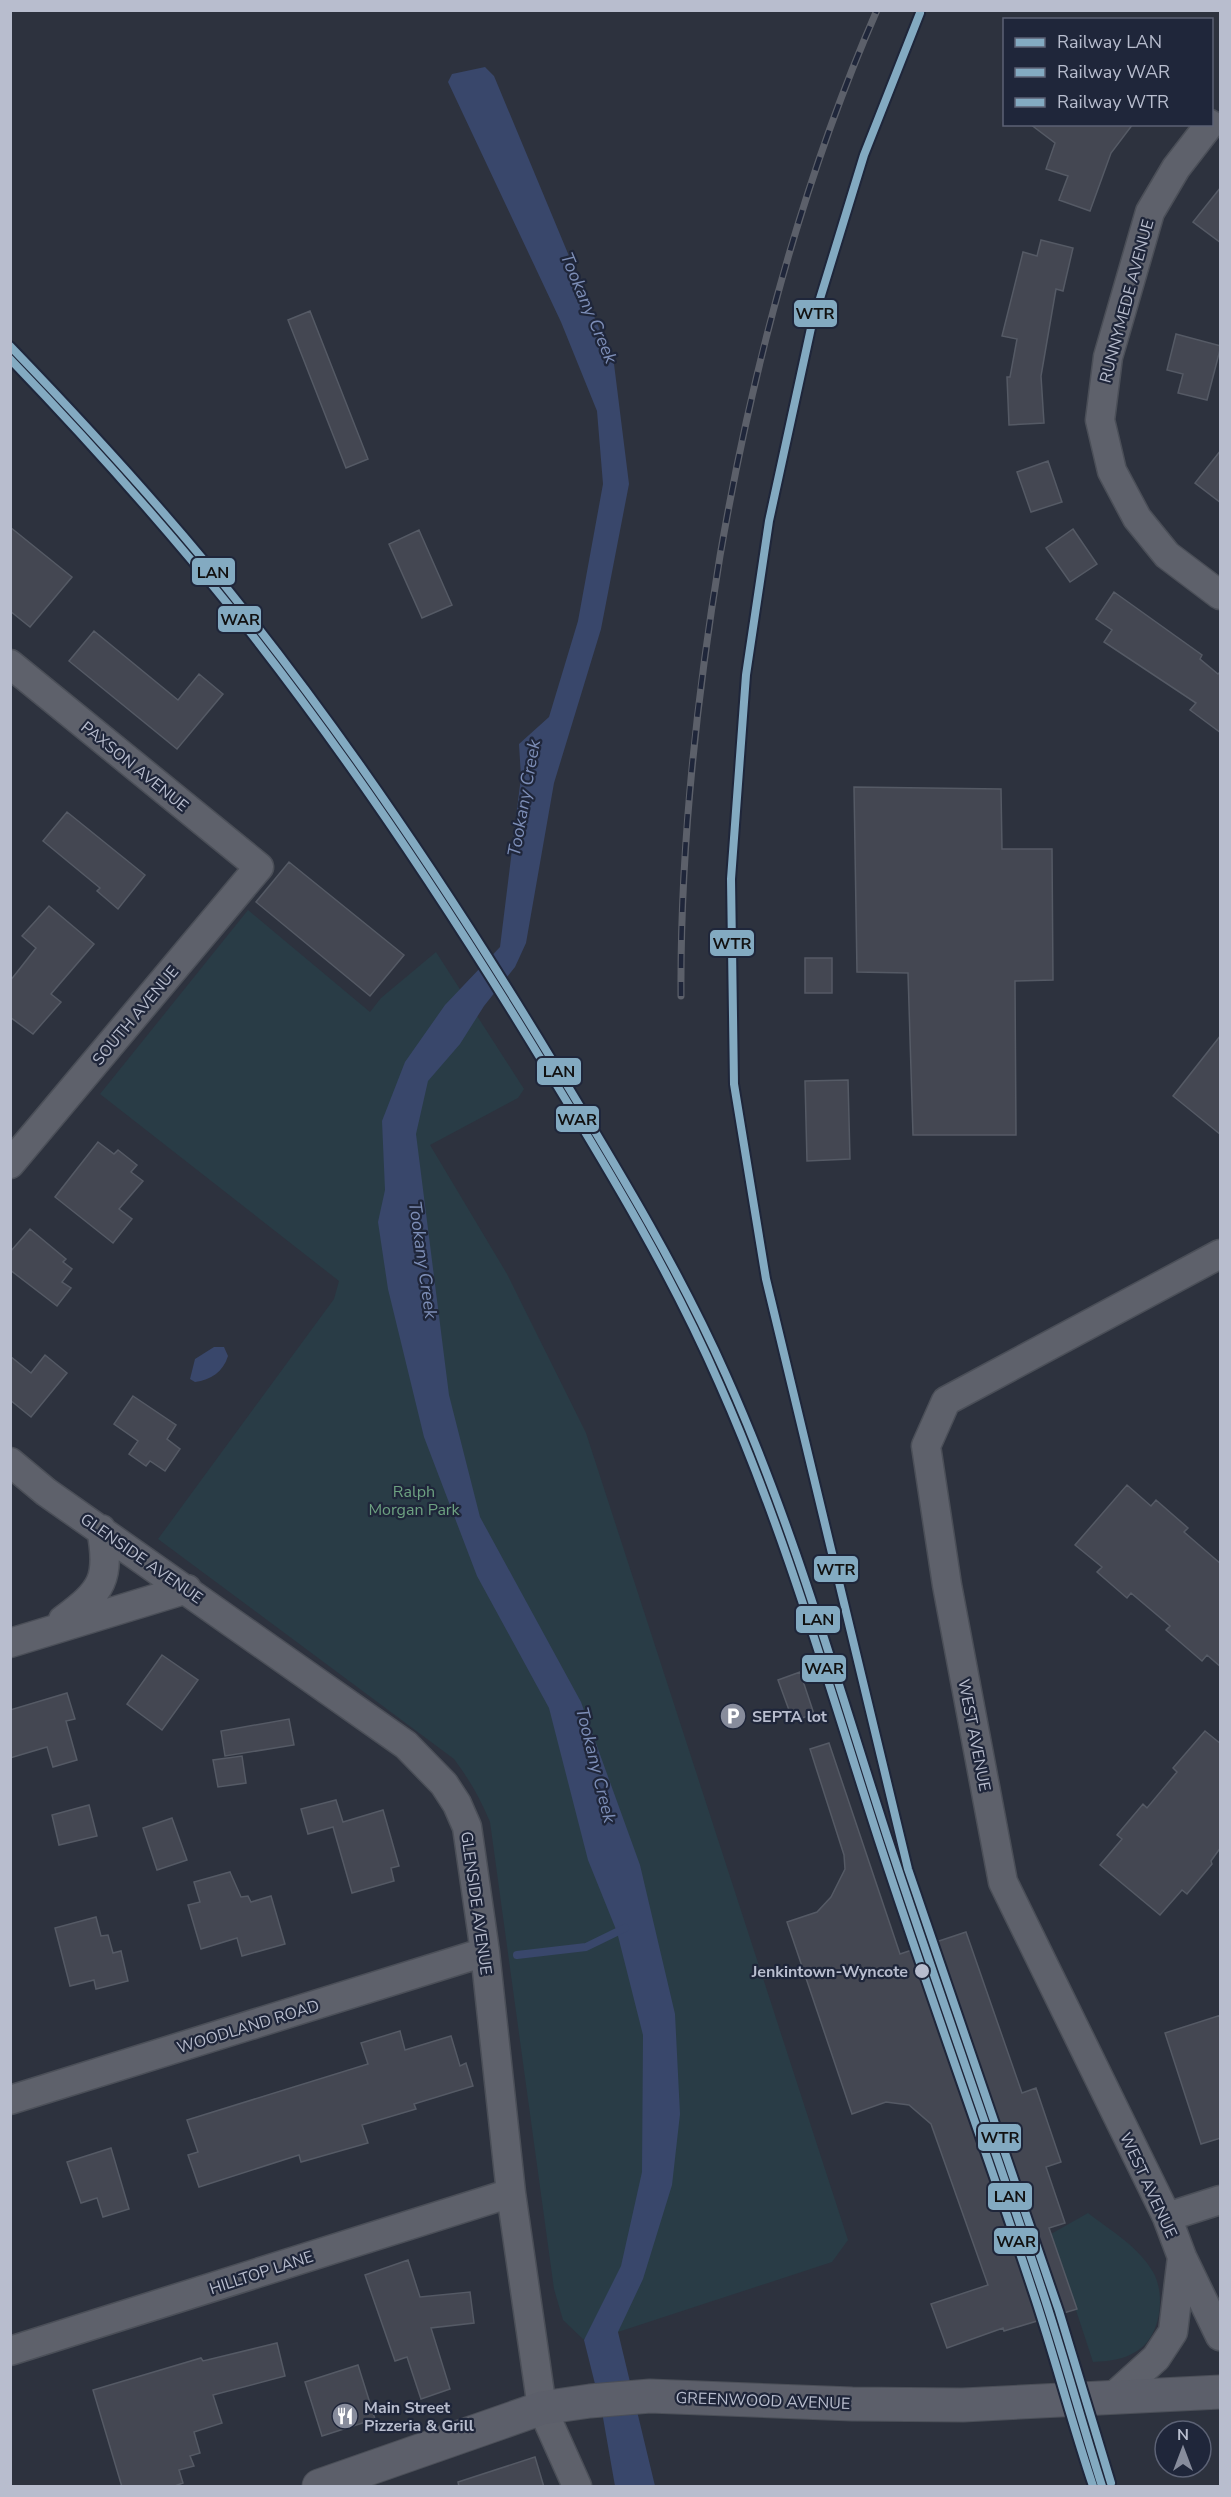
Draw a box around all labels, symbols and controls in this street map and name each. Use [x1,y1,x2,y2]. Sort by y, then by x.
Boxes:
legend [1003,18,1213,126]
text: Railway LAN [1057,30,1162,54]
text: Railway WAR [1057,60,1170,84]
text: Railway WTR [1057,90,1169,114]
street label: RUNNYMEDE AVENUE [1095,217,1159,385]
water label: Tookany Creek [555,249,624,368]
line badge: WTR [793,299,838,328]
text: WTR [796,303,834,325]
line badge: LAN [191,557,236,586]
text: LAN [197,562,229,584]
line badge: WAR [217,605,262,633]
text: WAR [220,609,260,631]
street label: PAXSON AVENUE [76,716,193,817]
water label: Tookany Creek [502,737,546,858]
line badge: WTR [709,929,755,957]
text: WTR [713,933,751,955]
street label: SOUTH AVENUE [88,961,184,1070]
line badge: LAN [536,1057,582,1086]
text: LAN [543,1061,575,1083]
line badge: WAR [555,1105,600,1133]
text: WAR [557,1109,597,1131]
water label: Tookany Creek [403,1200,443,1321]
park label: Ralph Morgan Park [368,1481,461,1521]
street label: GLENSIDE AVENUE [76,1508,207,1609]
line badge: WTR [813,1555,859,1583]
text: WTR [817,1559,855,1581]
line badge: LAN [795,1605,841,1634]
text: LAN [802,1609,834,1631]
line badge: WAR [801,1654,847,1683]
text: WAR [804,1658,844,1680]
street label: WEST AVENUE [952,1677,996,1793]
parking icon: SEPTA lot [718,1701,748,1731]
water label: Tookany Creek [570,1705,622,1826]
place label: SEPTA lot [752,1706,828,1728]
street label: GLENSIDE AVENUE [455,1830,497,1976]
place label: Jenkintown-Wyncote [751,1961,908,1983]
marker: Jenkintown-Wyncote [913,1962,931,1980]
street label: WOODLAND ROAD [174,1995,322,2059]
line badge: WTR [977,2123,1022,2152]
text: WTR [981,2127,1019,2149]
street label: WEST AVENUE [1114,2129,1182,2242]
line badge: LAN [987,2182,1033,2211]
text: LAN [994,2186,1026,2208]
line badge: WAR [993,2227,1039,2255]
text: WAR [996,2231,1036,2253]
street label: HILLTOP LANE [206,2246,316,2300]
street label: GREENWOOD AVENUE [675,2387,851,2415]
place label: Main Street Pizzeria & Grill [364,2397,474,2437]
restaurant icon: Main Street Pizzeria & Grill [330,2401,360,2431]
north arrow [1153,2419,1213,2479]
text: N [1177,2424,1189,2446]

